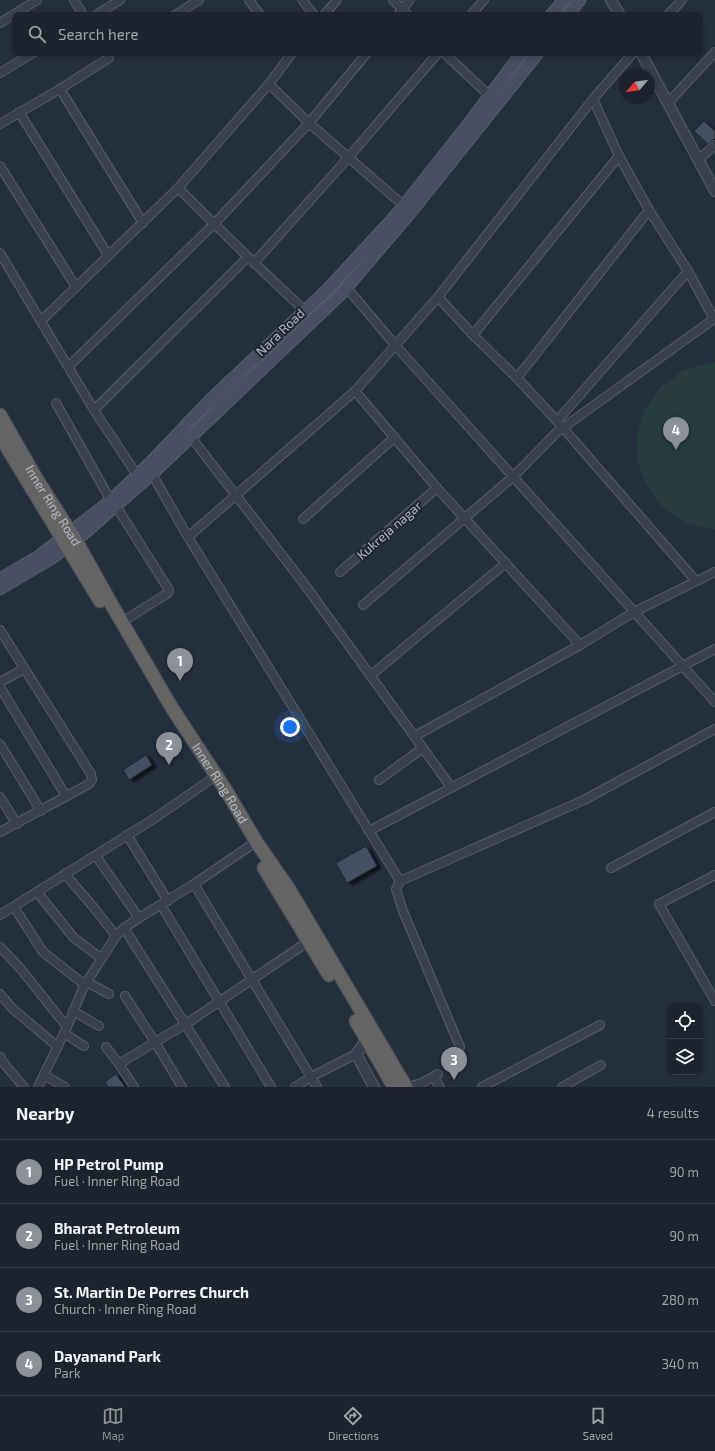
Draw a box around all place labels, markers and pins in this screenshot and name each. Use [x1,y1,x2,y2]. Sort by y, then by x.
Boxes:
pin: 4 [663,417,689,450]
pin: 1 [167,648,193,681]
pin: 2 [156,732,182,765]
pin: 3 [441,1047,467,1080]

